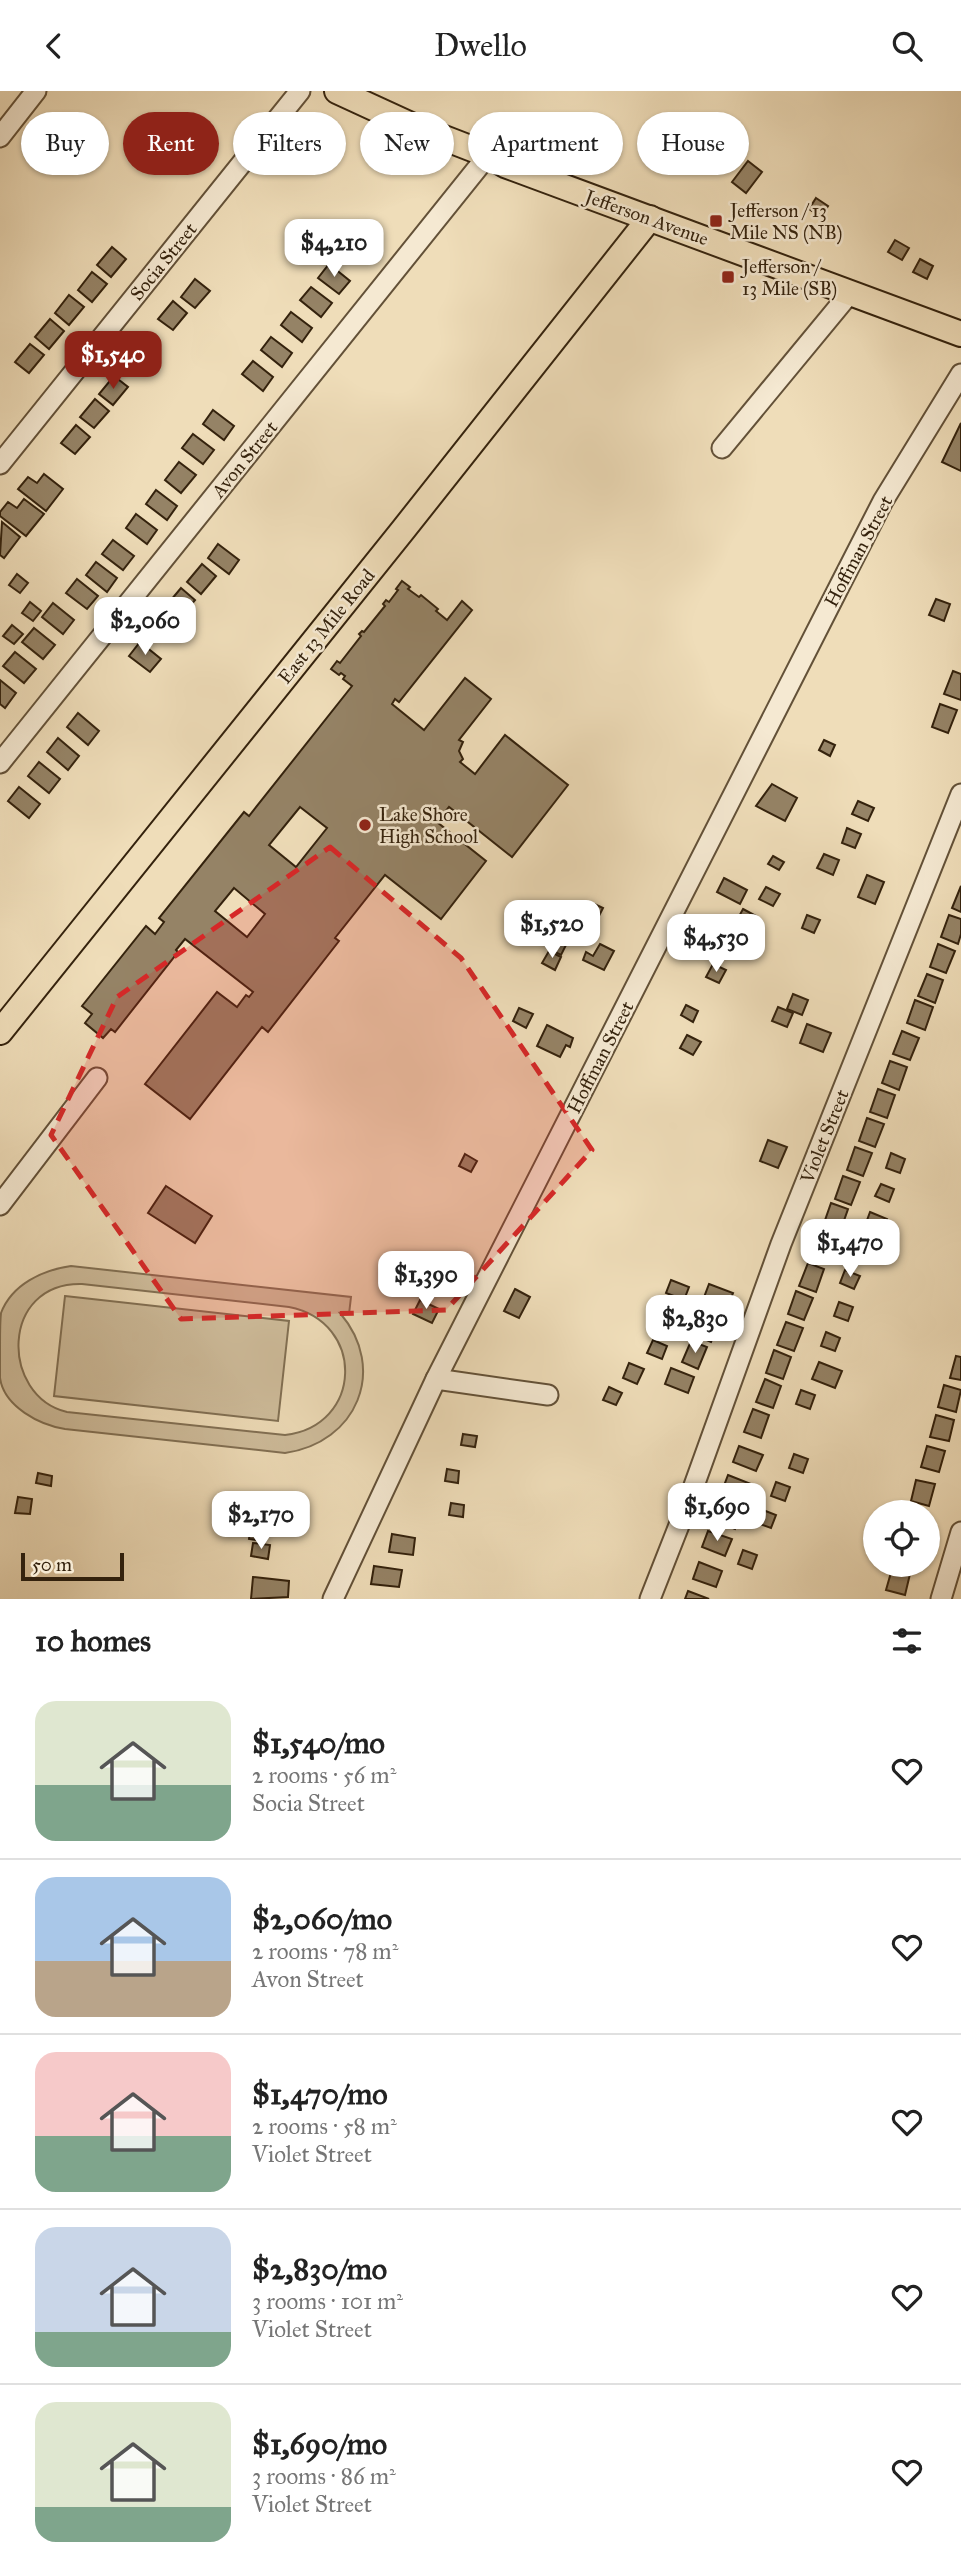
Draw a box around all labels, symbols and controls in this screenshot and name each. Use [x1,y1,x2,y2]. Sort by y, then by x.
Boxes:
text: Dwello [434,26,527,65]
icon: back [35,27,73,65]
icon: search [888,27,926,65]
chip: Buy [21,112,109,175]
chip: Rent [123,112,219,175]
chip: Filters [233,112,346,175]
chip: New [360,112,454,175]
chip: Apartment [468,112,623,175]
chip: House [637,112,749,175]
street label: Jefferson Avenue [580,184,712,251]
place label: Jefferson / 13 Mile NS (NB) [728,199,842,245]
marker: Jefferson / 13 Mile NS (NB) [708,213,724,229]
street label: Socia Street [125,218,202,305]
pin: $4,210 [277,219,391,279]
text: $4,210 [301,228,367,256]
place label: Jefferson / 13 Mile (SB) [740,255,837,301]
marker: Jefferson / 13 Mile (SB) [720,269,736,285]
pin: $1,540 [56,331,170,391]
text: $1,540 [81,340,145,368]
street label: Avon Street [206,416,283,503]
street label: Hoffman Street [819,491,898,611]
street label: East 13 Mile Road [273,564,380,688]
pin: $2,060 [88,597,202,657]
text: $2,060 [110,606,180,634]
place label: Lake Shore High School [379,803,479,849]
marker: Lake Shore High School [357,817,373,833]
pin: $1,520 [495,901,609,960]
text: $1,520 [520,909,584,937]
pin: $4,530 [659,915,773,974]
text: $4,530 [683,923,749,951]
street label: Hoffman Street [562,997,639,1117]
street label: Violet Street [795,1086,854,1187]
pin: $1,470 [793,1219,907,1279]
text: $1,470 [817,1228,883,1256]
pin: $1,390 [369,1251,483,1311]
text: $1,390 [394,1260,458,1288]
pin: $2,830 [638,1295,752,1355]
text: $2,830 [662,1304,728,1332]
pin: $1,690 [660,1483,774,1543]
pin: $2,170 [204,1491,318,1551]
text: $1,690 [684,1492,750,1520]
text: $2,170 [228,1500,294,1528]
map controls [863,1500,940,1577]
button: locate [863,1500,940,1577]
scale bar [21,1550,124,1582]
text: 50 m [32,1553,72,1576]
icon: filters [888,1622,926,1660]
text: 10 homes [35,1623,151,1659]
text: $1,540/mo [252,1725,385,1761]
icon: home [91,1729,175,1813]
icon: heart [888,1752,926,1790]
text: 2 rooms · 56 m² [252,1761,396,1789]
text: Socia Street [252,1789,365,1817]
text: $2,060/mo [252,1901,392,1937]
icon: home [91,1905,175,1989]
icon: heart [888,1928,926,1966]
text: 2 rooms · 78 m² [252,1937,398,1965]
text: Avon Street [252,1965,364,1993]
text: $1,470/mo [252,2076,388,2112]
icon: home [91,2080,175,2164]
icon: heart [888,2103,926,2141]
text: 2 rooms · 58 m² [252,2112,397,2140]
text: Violet Street [252,2140,372,2168]
text: $2,830/mo [252,2251,387,2287]
icon: home [91,2255,175,2339]
icon: heart [888,2278,926,2316]
text: 3 rooms · 101 m² [252,2287,403,2315]
text: Violet Street [252,2315,372,2343]
text: $1,690/mo [252,2426,387,2462]
icon: home [91,2430,175,2514]
icon: heart [888,2453,926,2491]
text: 3 rooms · 86 m² [252,2462,396,2490]
text: Violet Street [252,2490,372,2518]

